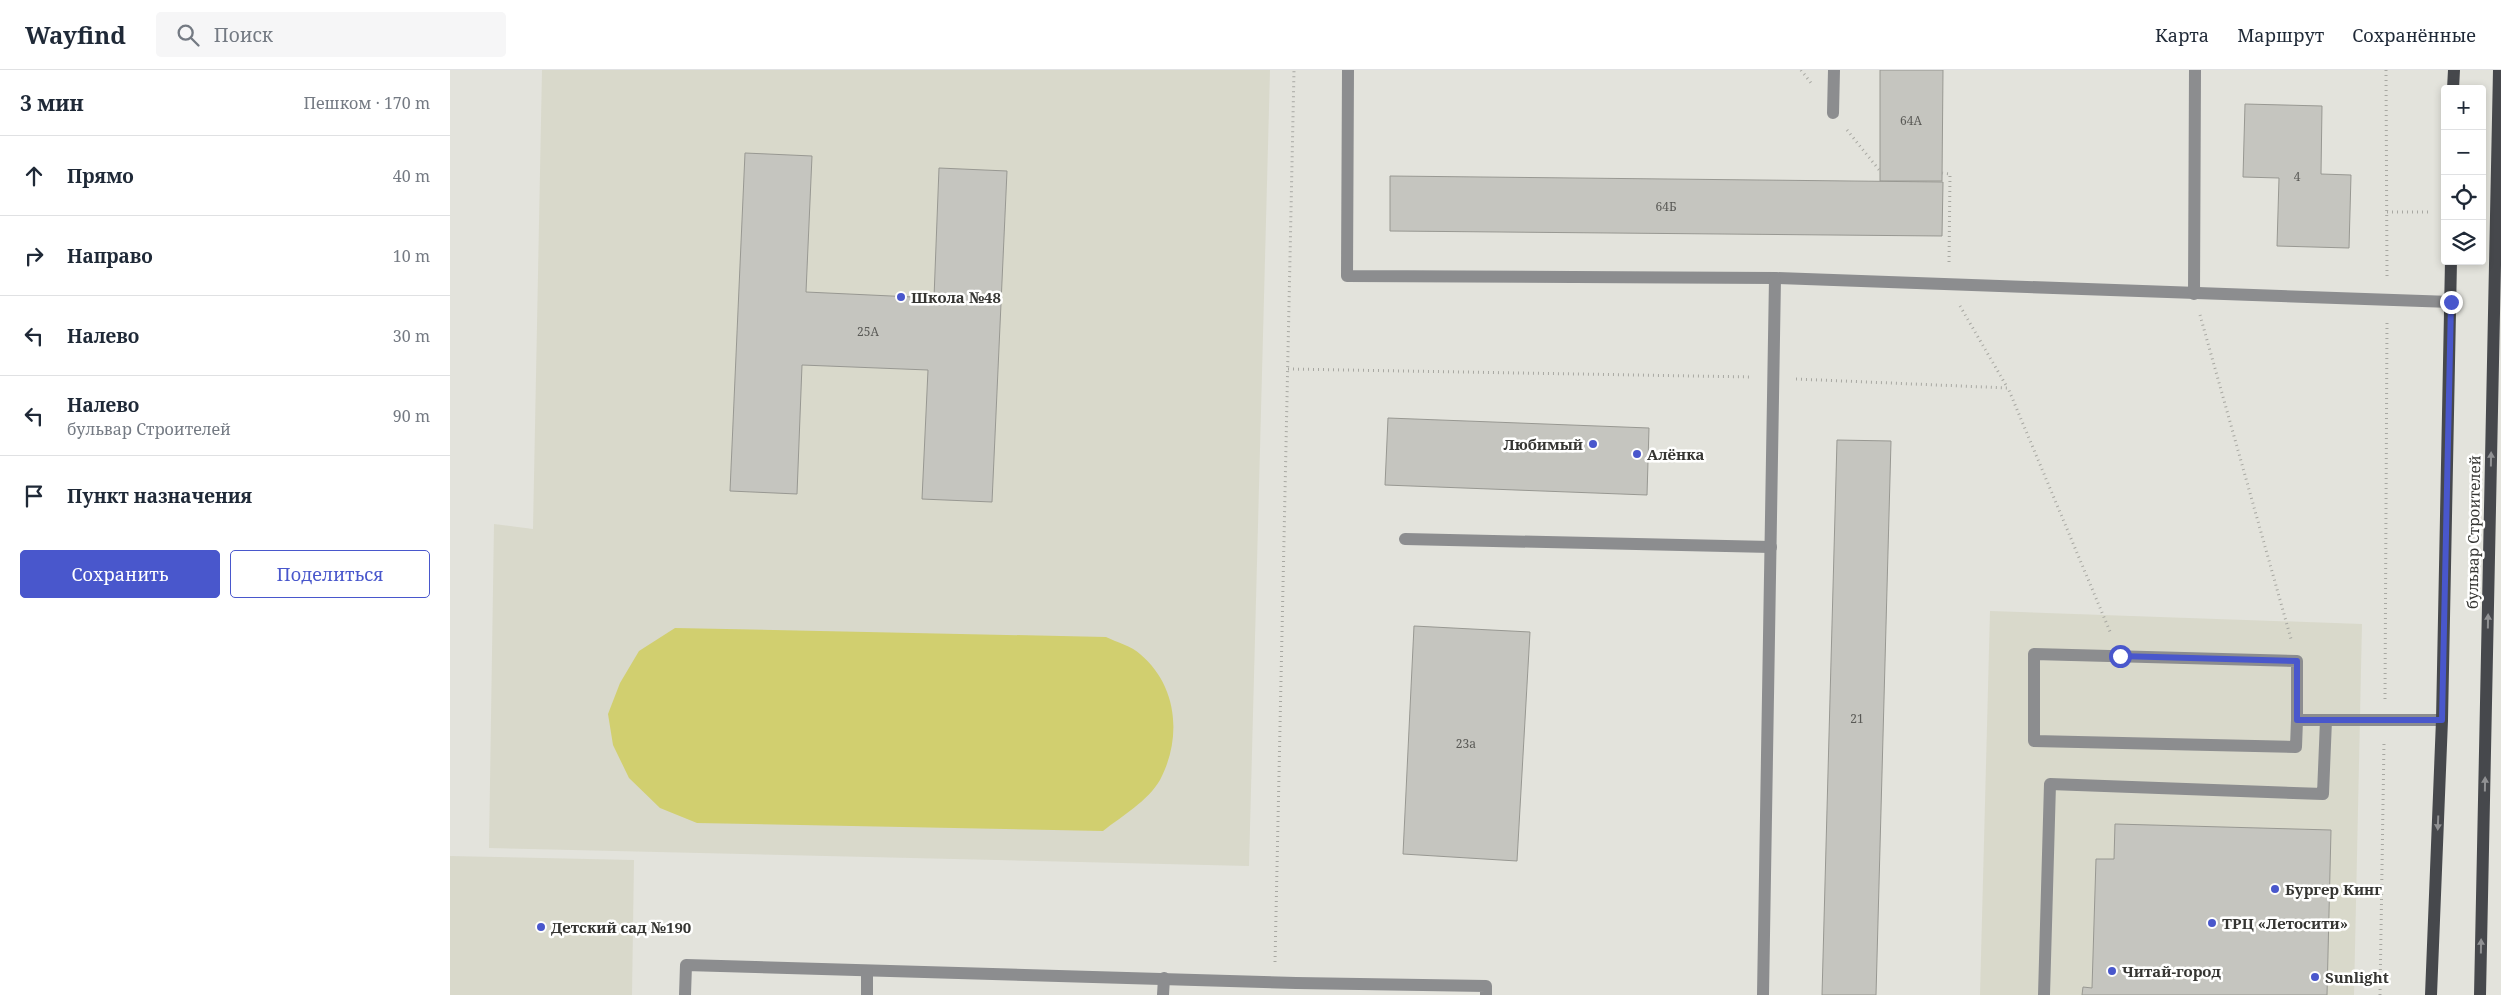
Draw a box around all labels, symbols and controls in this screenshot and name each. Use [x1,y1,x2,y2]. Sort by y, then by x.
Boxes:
search box [156,12,506,57]
text: Wayfind [25,18,126,51]
icon: search [174,21,202,49]
text: Поиск [214,22,273,48]
text: Карта [2155,23,2209,47]
text: Маршрут [2237,23,2324,47]
text: Сохранённые [2352,23,2476,47]
map controls [2441,85,2486,265]
button: + [2441,85,2486,130]
text: 3 мин [20,89,84,117]
text: Пешком · 170 m [303,92,430,114]
house number: 64А [1900,112,1922,129]
button: − [2441,130,2486,175]
icon: ahead [20,162,48,190]
text: Прямо [67,163,134,189]
text: 40 m [393,165,430,187]
house number: 4 [2294,168,2301,185]
button: locate [2441,175,2486,220]
house number: 64Б [1656,198,1676,215]
button: layers [2441,220,2486,265]
icon: right [20,242,48,270]
text: Направо [67,243,153,269]
text: 10 m [393,245,430,267]
place label: Школа №48 [911,287,1001,307]
marker: Школа №48 [895,291,907,303]
route end [2440,291,2463,314]
icon: left [20,322,48,350]
text: Налево [67,323,139,349]
house number: 25А [857,323,879,340]
text: 30 m [393,325,430,347]
text: Налево [67,392,139,418]
icon: left [20,402,48,430]
text: 90 m [393,405,430,427]
text: бульвар Строителей [67,418,231,440]
place label: Любимый [1503,434,1583,454]
marker: Любимый [1587,438,1599,450]
place label: Алёнка [1647,444,1704,464]
marker: Алёнка [1631,448,1643,460]
one-way arrow [2487,451,2495,467]
street label: бульвар Строителей [2462,455,2484,609]
icon: arrive [20,482,48,510]
text: Пункт назначения [67,483,252,509]
button: Сохранить [20,550,220,598]
button: Поделиться [230,550,430,598]
one-way arrow [2484,613,2492,629]
route start [2109,645,2132,668]
house number: 21 [1850,710,1864,727]
house number: 23а [1456,735,1476,752]
one-way arrow [2481,776,2489,792]
one-way arrow [2434,815,2442,831]
place label: Бургер Кинг [2285,879,2382,899]
marker: Бургер Кинг [2269,883,2281,895]
place label: ТРЦ «Летосити» [2222,913,2348,933]
place label: Детский сад №190 [551,917,691,937]
marker: ТРЦ «Летосити» [2206,917,2218,929]
marker: Детский сад №190 [535,921,547,933]
one-way arrow [2478,938,2486,954]
place label: Читай-город [2122,961,2221,981]
marker: Читай-город [2106,965,2118,977]
place label: Sunlight [2325,967,2389,987]
marker: Sunlight [2309,971,2321,983]

